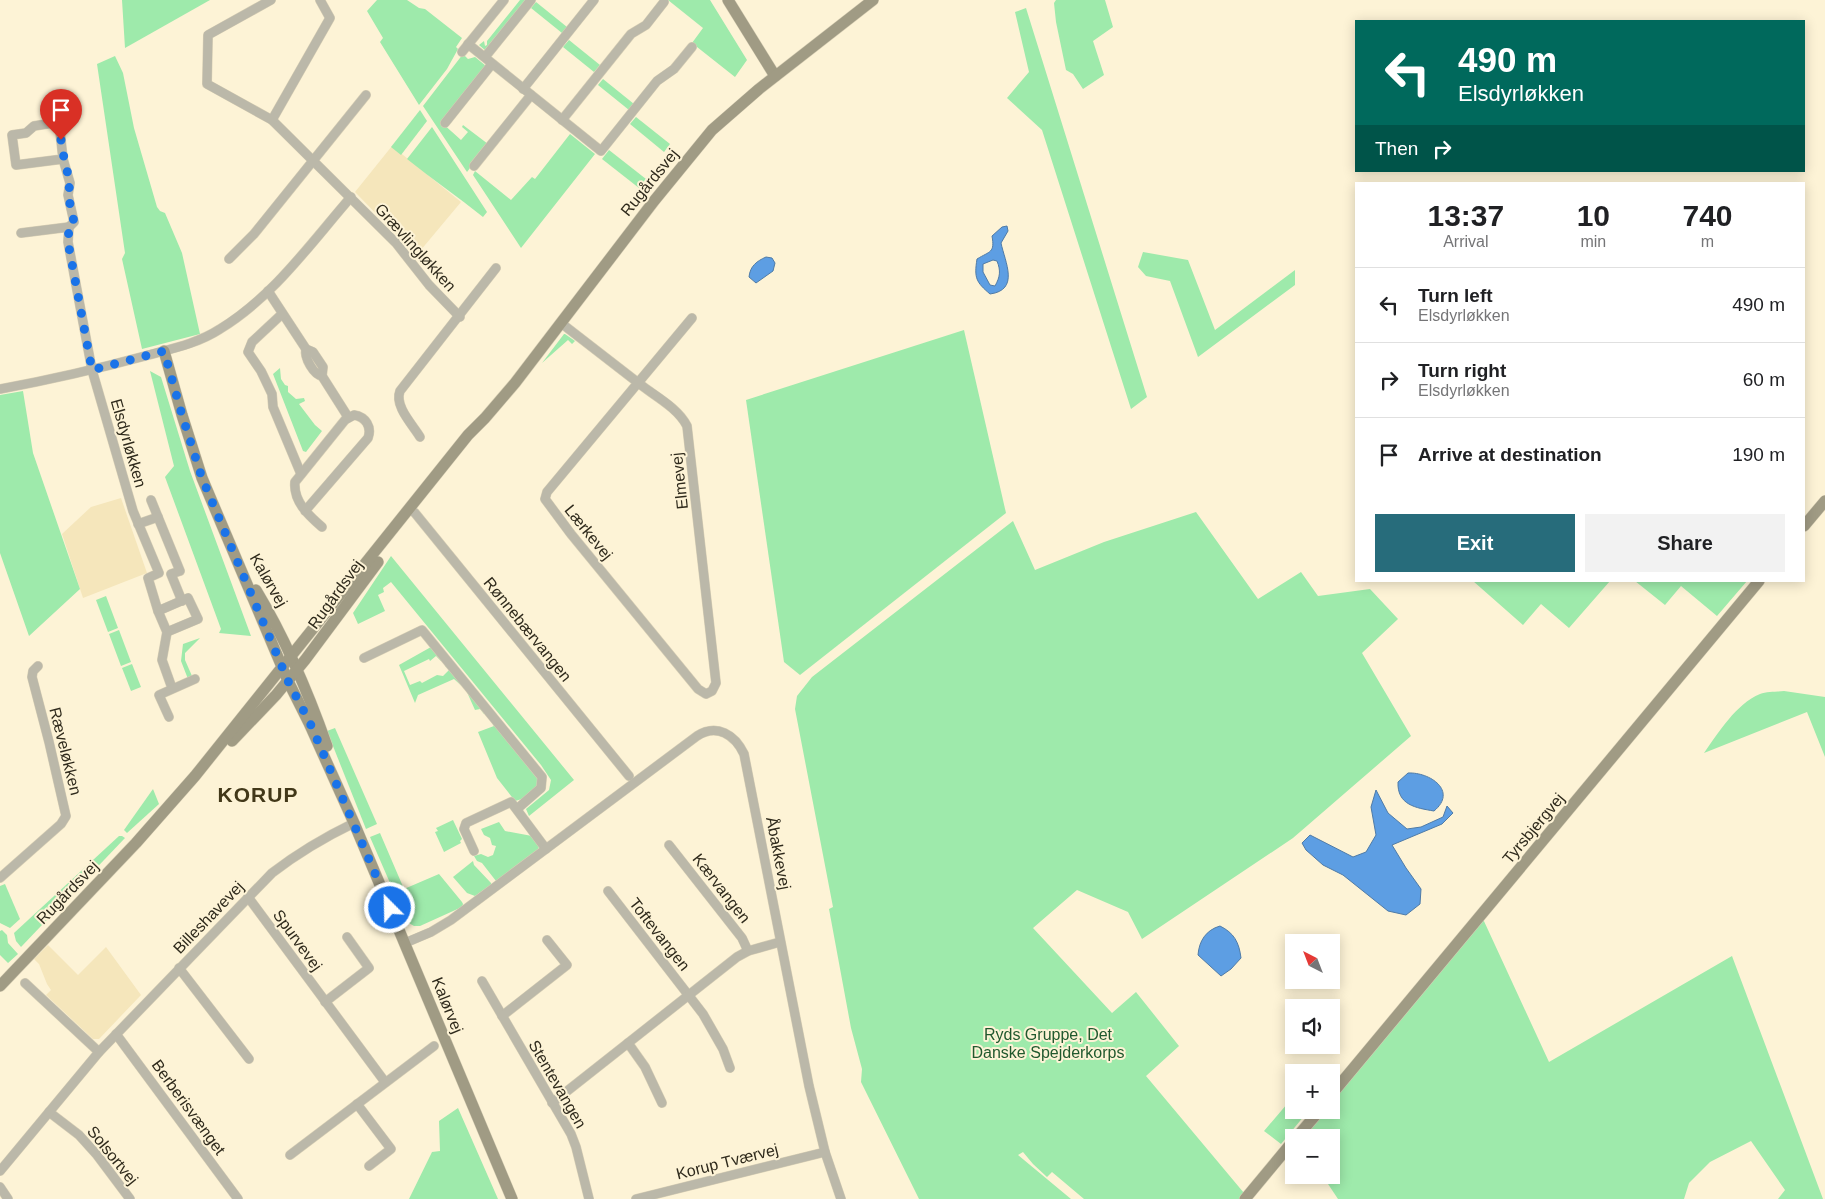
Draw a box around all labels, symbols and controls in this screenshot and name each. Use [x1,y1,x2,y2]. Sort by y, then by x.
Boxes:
icon: left [1375,40,1440,105]
text: 490 m [1458,40,1557,79]
text: Elsdyrløkken [1458,81,1584,106]
pin [40,89,82,140]
icon: arrive [47,96,75,124]
icon: right [1428,135,1456,163]
text: Then [1375,138,1418,159]
street label: Rugårdsvej [617,146,681,219]
text: 13:37 [1427,199,1504,232]
text: 10 [1577,199,1610,232]
text: 740 [1682,199,1733,232]
street label: Grævlingløkken [372,200,459,295]
text: Arrival [1443,233,1488,250]
text: min [1580,233,1606,250]
text: m [1701,233,1714,250]
text: Turn left [1418,285,1493,306]
icon: left [1375,291,1403,319]
text: 490 m [1732,294,1785,315]
text: Elsdyrløkken [1418,307,1510,324]
text: Turn right [1418,360,1506,381]
icon: right [1375,366,1403,394]
text: 60 m [1743,369,1785,390]
text: Elsdyrløkken [1418,382,1510,399]
street label: Elsdyrløkken [108,397,149,489]
icon: arrive [1375,441,1403,469]
text: Arrive at destination [1418,444,1602,465]
text: 190 m [1732,444,1785,465]
street label: Elmevej [668,452,691,510]
street label: Lærkevej [561,501,616,563]
button: Exit [1375,514,1575,572]
button: Share [1585,514,1785,572]
street label: Kalørvej [247,551,291,610]
street label: Rugårdsvej [305,557,366,632]
street label: Rønnebærvangen [480,574,575,685]
street label: Ræveløkken [46,705,85,797]
district label: KORUP [218,783,298,806]
street label: Tyrsbjergvej [1499,790,1568,867]
street label: Åbakkevej [763,815,795,891]
street label: Kærvangen [689,850,754,926]
street label: Rugårdsvej [33,857,102,927]
street label: Billeshavevej [170,878,247,957]
position arrow [363,881,415,933]
street label: Toftevangen [626,895,693,974]
street label: Spurvevej [270,907,325,974]
north arrow [1285,934,1340,989]
map controls [1285,934,1340,1184]
street label: Kalørvej [429,975,466,1036]
button: sound [1285,999,1340,1054]
park label: Ryds Gruppe, Det Danske Spejderkorps [972,1026,1124,1061]
street label: Stentevangen [526,1037,590,1131]
street label: Berberisvænget [149,1057,229,1158]
button: + [1285,1064,1340,1119]
street label: Solsortvej [84,1123,141,1188]
button: − [1285,1129,1340,1184]
street label: Korup Tværvej [674,1141,780,1182]

